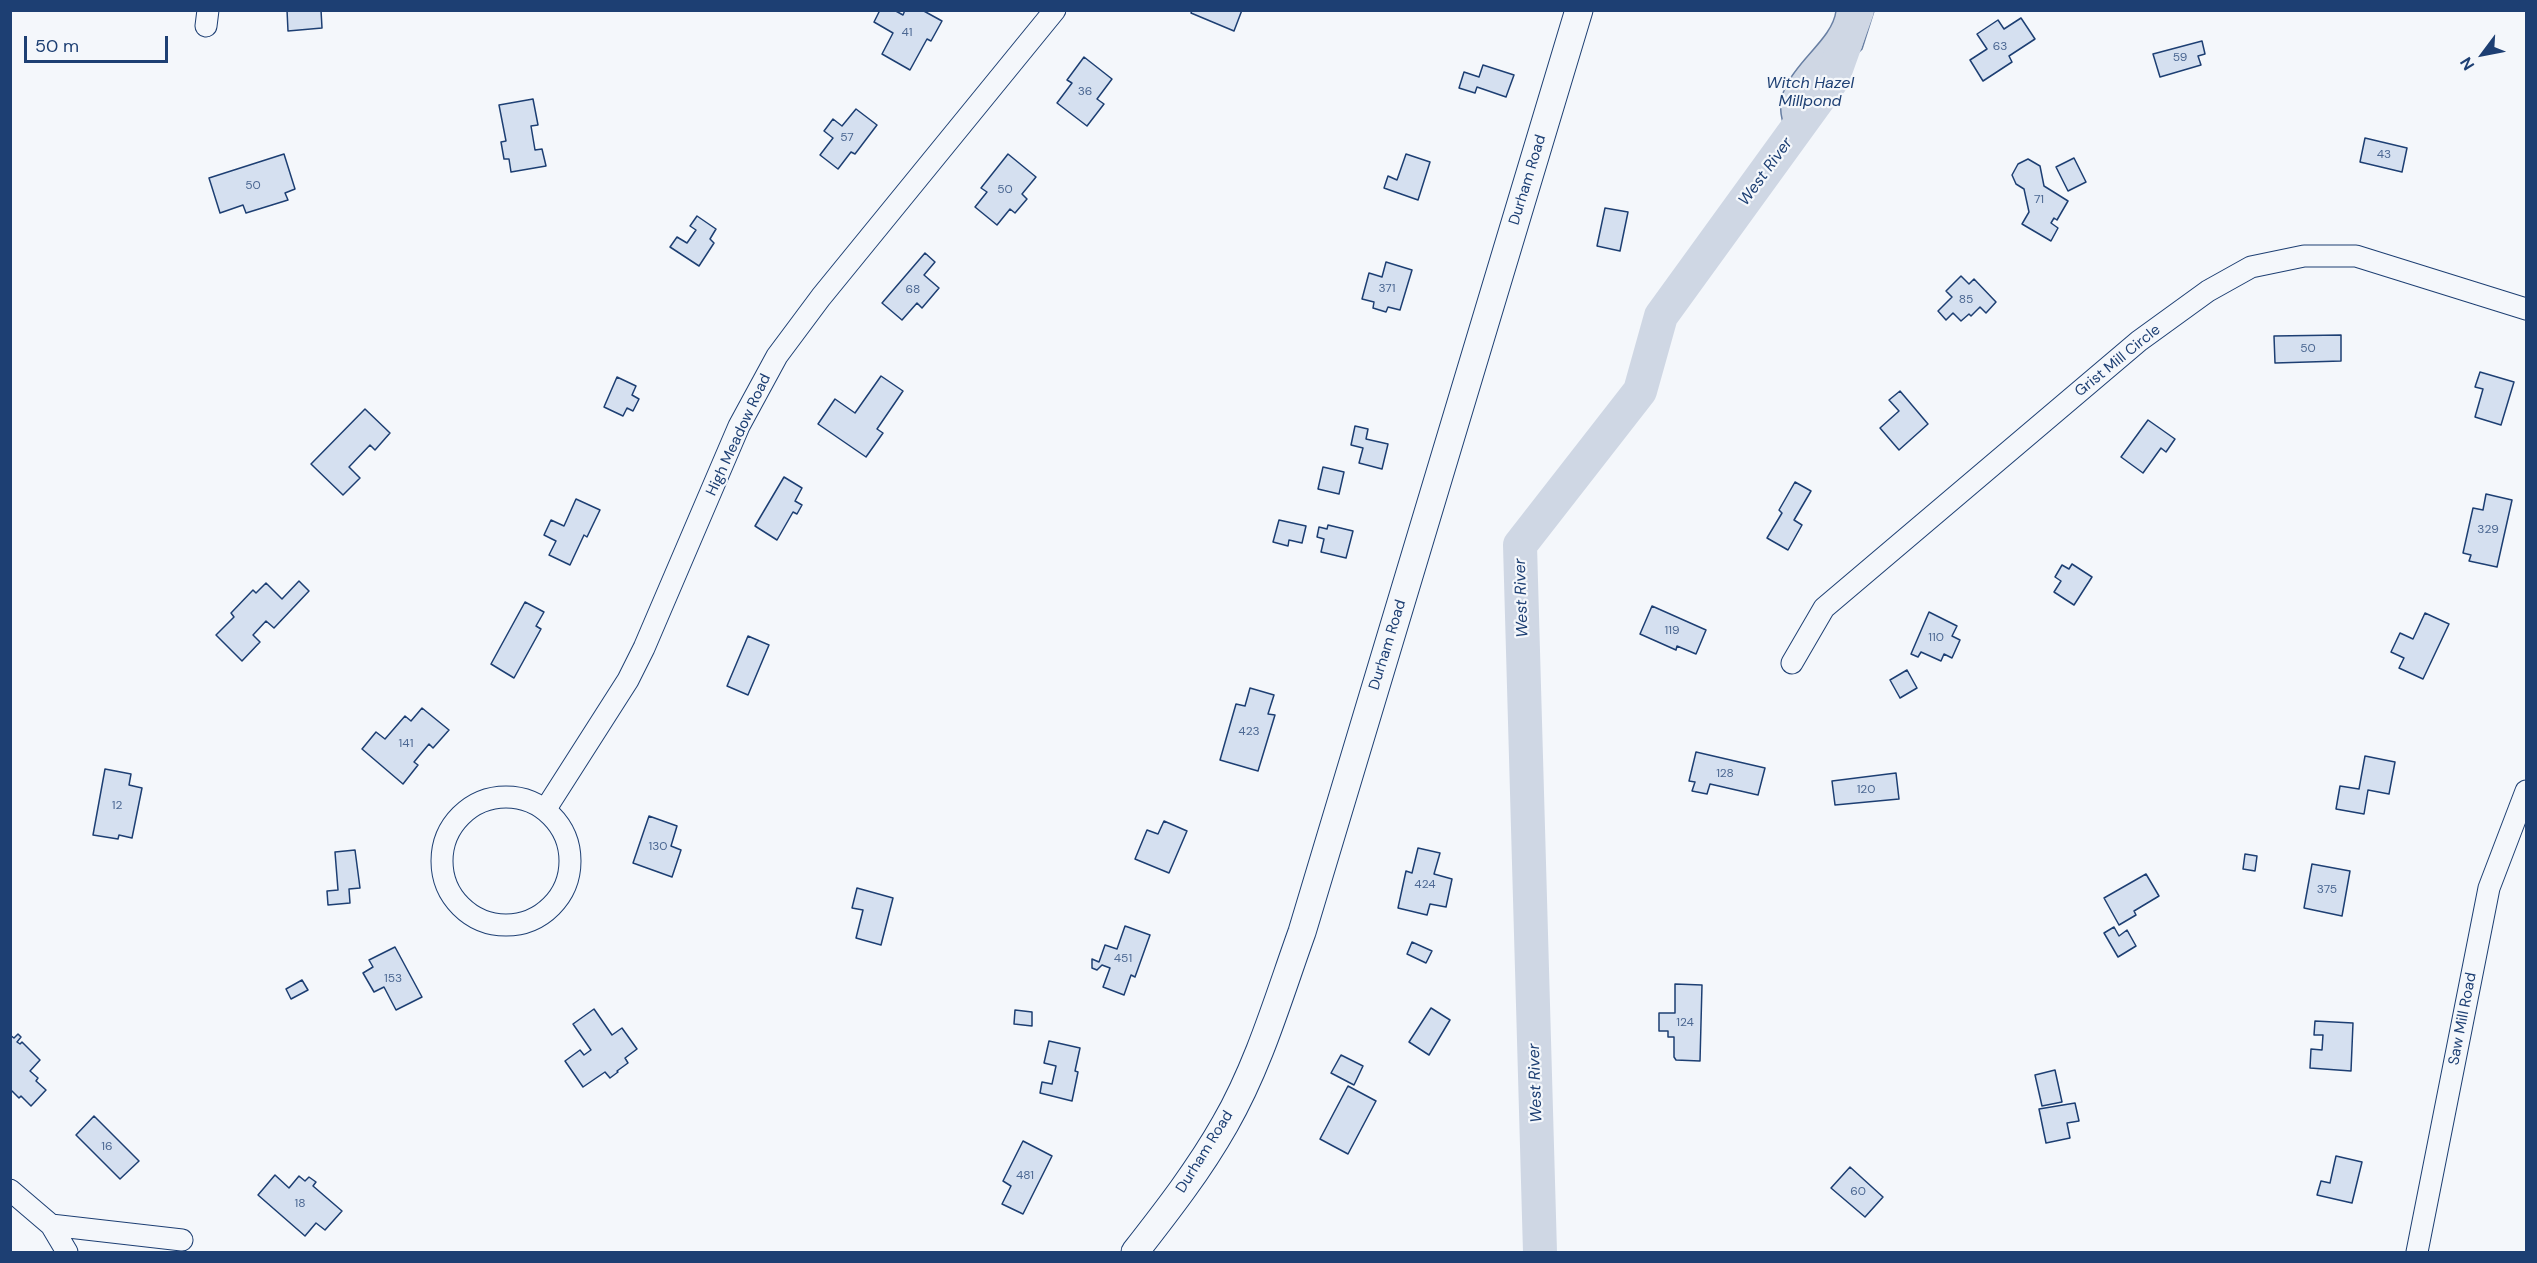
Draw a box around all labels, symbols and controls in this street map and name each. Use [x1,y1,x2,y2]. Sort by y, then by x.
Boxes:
scale bar [27,24,171,62]
north arrow [2453,24,2513,84]
house number: 41 [901,26,913,40]
text: 50 m [35,34,79,58]
house number: 63 [1993,40,2007,54]
house number: 59 [2173,51,2187,65]
text: N [2455,53,2479,74]
water label: Witch Hazel Millpond [1766,74,1854,112]
house number: 36 [1078,85,1092,99]
house number: 57 [840,131,854,145]
street label: Durham Road [1506,133,1550,227]
water label: West River [1735,134,1797,210]
house number: 43 [2377,148,2391,162]
house number: 50 [245,179,261,193]
house number: 50 [997,183,1013,197]
house number: 71 [2034,193,2044,207]
house number: 371 [1378,282,1396,296]
house number: 68 [906,283,920,297]
house number: 85 [1959,293,1973,307]
street label: Grist Mill Circle [2072,321,2164,401]
house number: 50 [2300,342,2316,356]
street label: High Meadow Road [703,371,775,499]
house number: 329 [2477,523,2499,537]
water label: West River [1511,558,1533,638]
street label: Durham Road [1366,598,1410,692]
house number: 119 [1664,624,1680,638]
house number: 110 [1928,631,1944,645]
house number: 423 [1238,725,1260,739]
house number: 141 [399,737,413,751]
house number: 128 [1716,767,1734,781]
house number: 120 [1857,783,1875,797]
house number: 12 [112,799,122,813]
house number: 130 [648,840,668,854]
house number: 424 [1414,878,1436,892]
house number: 375 [2317,883,2337,897]
house number: 451 [1114,952,1132,966]
street label: Saw Mill Road [2445,971,2481,1067]
house number: 153 [384,972,402,986]
house number: 124 [1676,1016,1694,1030]
water label: West River [1525,1043,1547,1123]
street label: Durham Road [1173,1108,1237,1196]
house number: 16 [101,1140,113,1154]
house number: 481 [1016,1169,1034,1183]
house number: 60 [1850,1185,1866,1199]
house number: 18 [294,1197,306,1211]

